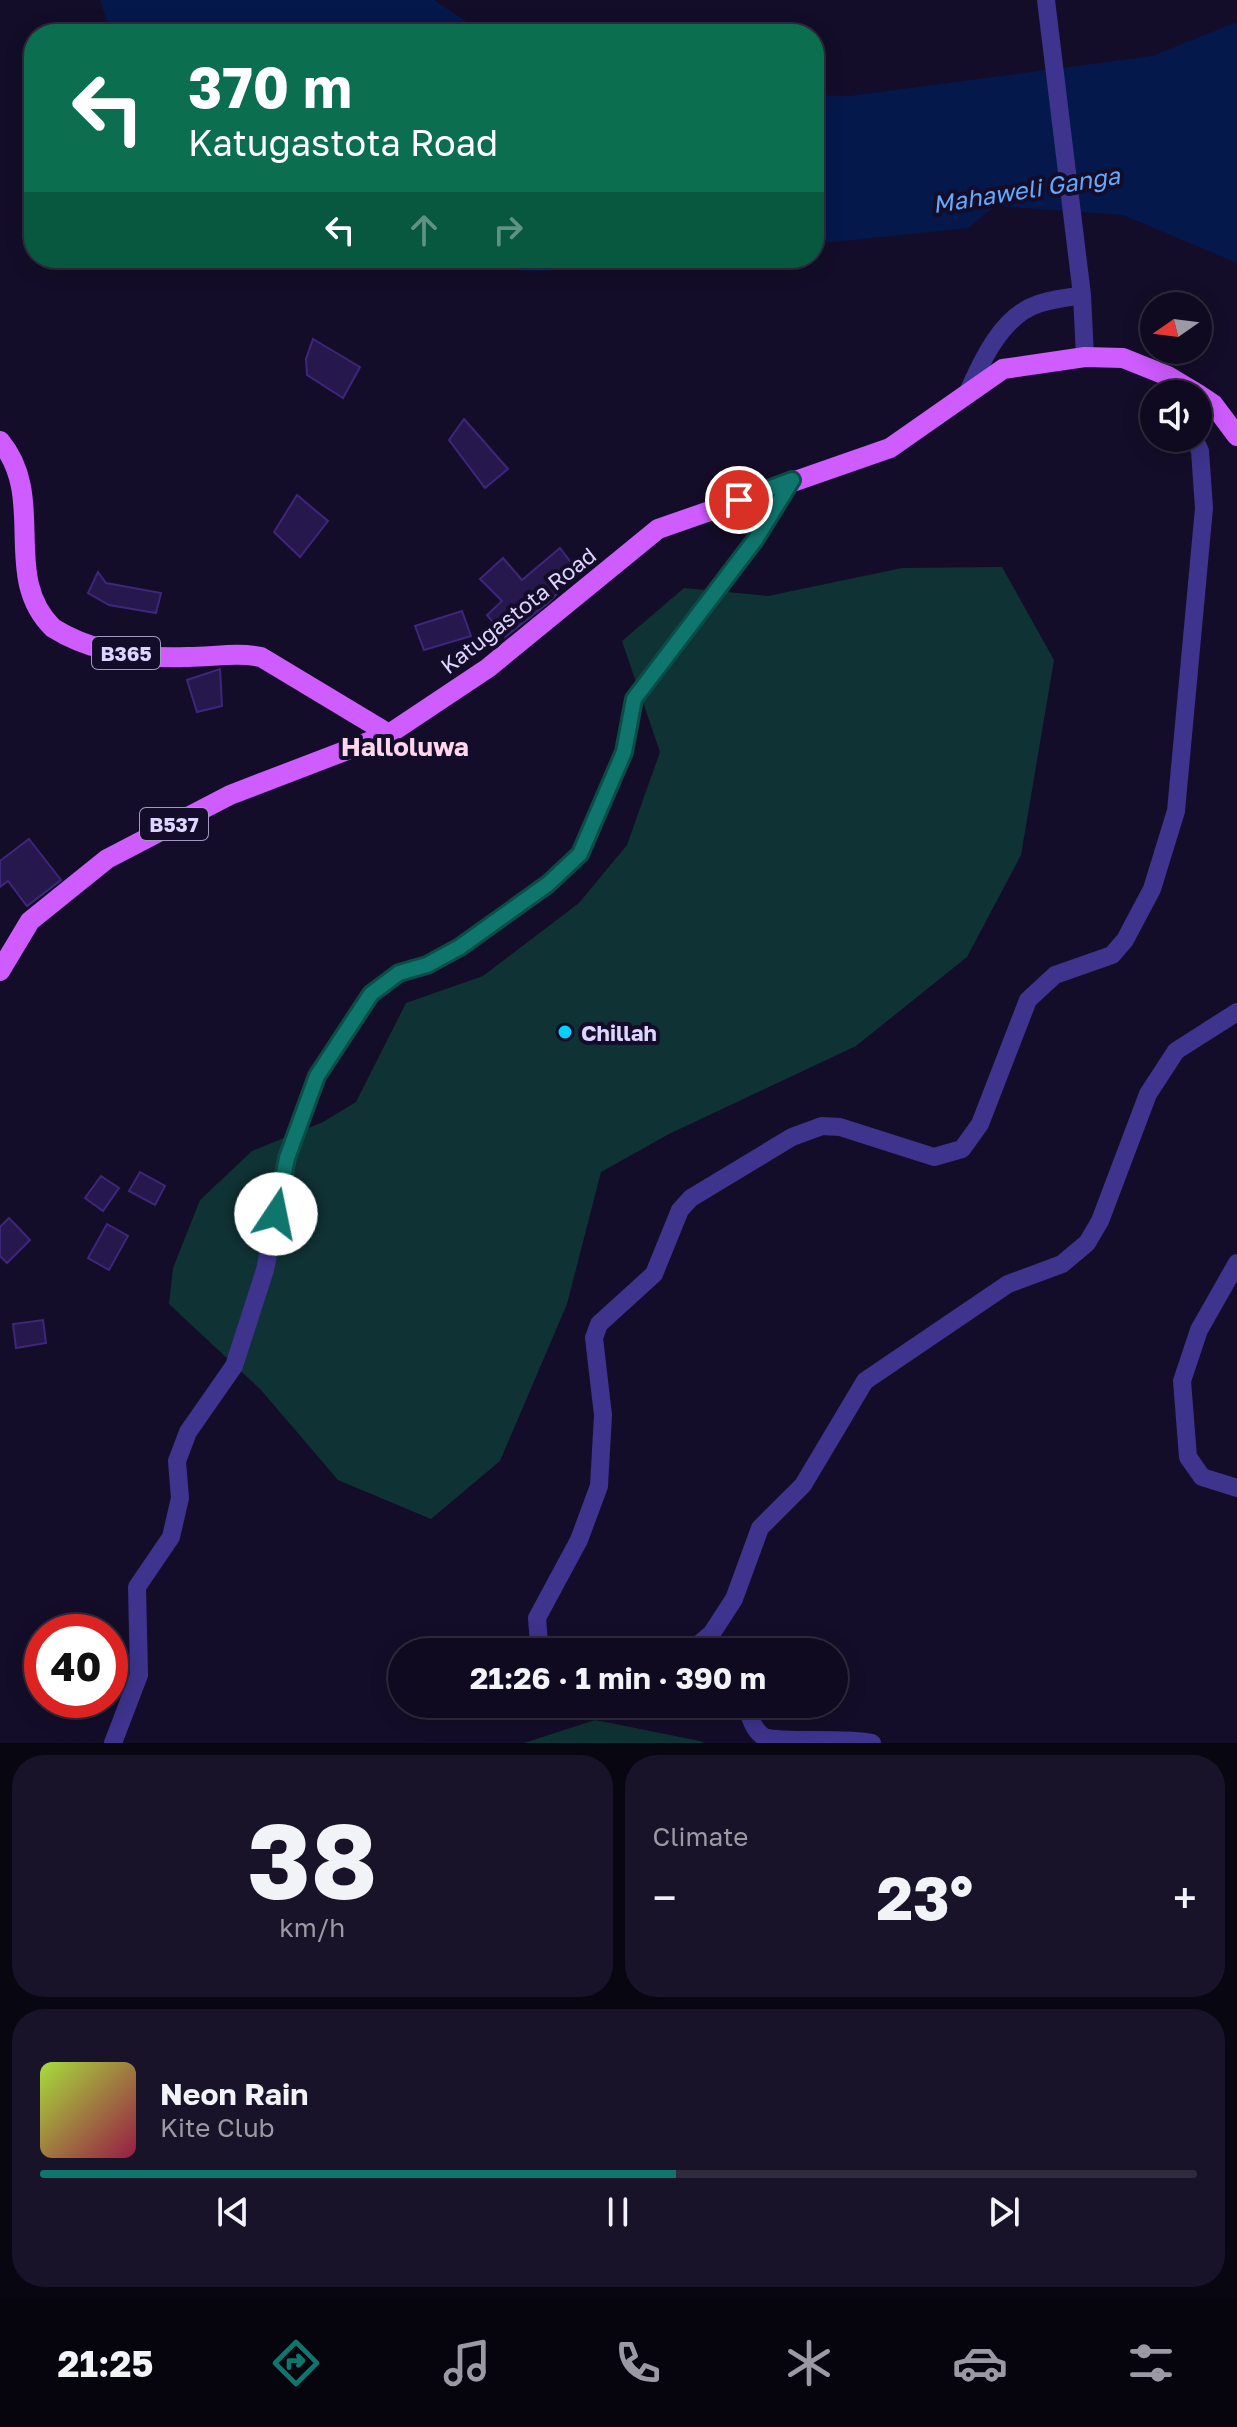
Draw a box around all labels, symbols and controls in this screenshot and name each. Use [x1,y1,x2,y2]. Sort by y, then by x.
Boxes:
text: 370 m [188,53,352,120]
icon: left [56,56,160,160]
text: Katugastota Road [188,121,498,164]
water label: Mahaweli Ganga [930,160,1123,219]
icon: left [318,208,362,252]
icon: ahead [402,208,446,252]
icon: right [486,208,530,252]
north arrow [1140,292,1212,364]
map controls [1140,292,1212,452]
button: sound [1140,380,1212,452]
pin [705,466,773,534]
icon: arrive [717,478,761,522]
street label: Katugastota Road [435,541,601,679]
road number: B365 [92,637,160,669]
district label: Halloluwa [341,731,469,762]
road number: B537 [140,808,208,840]
place label: Chillah [581,1019,657,1046]
marker: Chillah [556,1023,574,1041]
position arrow [234,1172,318,1256]
speed limit sign: 40 [24,1614,128,1718]
text: 21:26 · 1 min · 390 m [470,1660,766,1696]
text: 38 [247,1797,377,1922]
text: Climate [653,1821,748,1852]
text: 23° [876,1861,973,1933]
text: − [653,1871,677,1924]
text: + [1173,1871,1197,1924]
text: km/h [279,1912,345,1943]
text: Neon Rain [160,2076,308,2112]
text: Kite Club [160,2112,275,2143]
icon: previous [211,2190,255,2234]
icon: pause [596,2190,640,2234]
icon: next [982,2190,1026,2234]
icon: directions [268,2335,324,2391]
icon: music [439,2335,495,2391]
icon: phone [610,2335,666,2391]
icon: climate [781,2335,837,2391]
icon: car [952,2335,1008,2391]
icon: filters [1123,2335,1179,2391]
text: 21:25 [58,2342,153,2385]

